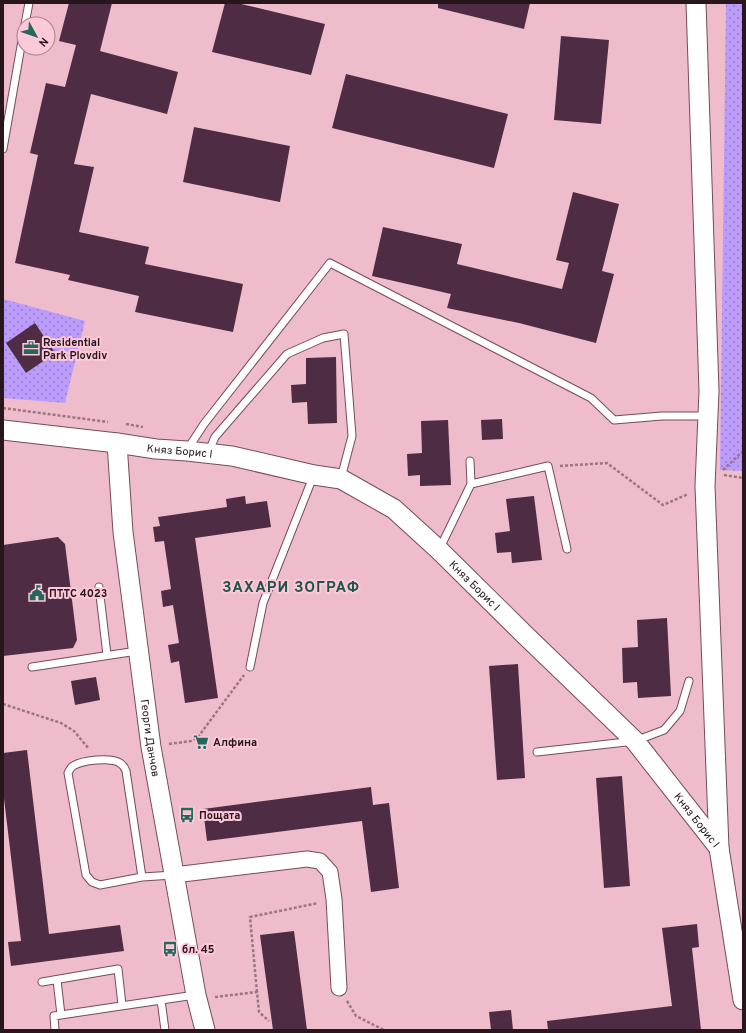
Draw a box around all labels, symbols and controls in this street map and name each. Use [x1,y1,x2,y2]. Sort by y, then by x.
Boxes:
north arrow [16,16,56,56]
text: N [35,34,51,49]
place label: Residential Park Plovdiv [43,336,107,363]
office icon: Residential Park Plovdiv [22,339,40,357]
street label: Княз Борис I [146,442,213,462]
street label: Княз Борис I [446,558,502,614]
district label: ЗАХАРИ ЗОГРАФ [222,579,360,598]
public building icon: ПТТС 4023 [28,584,46,602]
place label: ПТТС 4023 [49,587,107,601]
street label: Георги Данчов [137,699,162,778]
supermarket icon: Алфина [192,733,210,751]
place label: Алфина [213,736,257,750]
street label: Княз Борис I [670,790,722,851]
bus stop icon: Пощата [178,806,196,824]
place label: Пощата [199,809,240,823]
bus stop icon: бл. 45 [161,940,179,958]
place label: бл. 45 [182,943,215,957]

